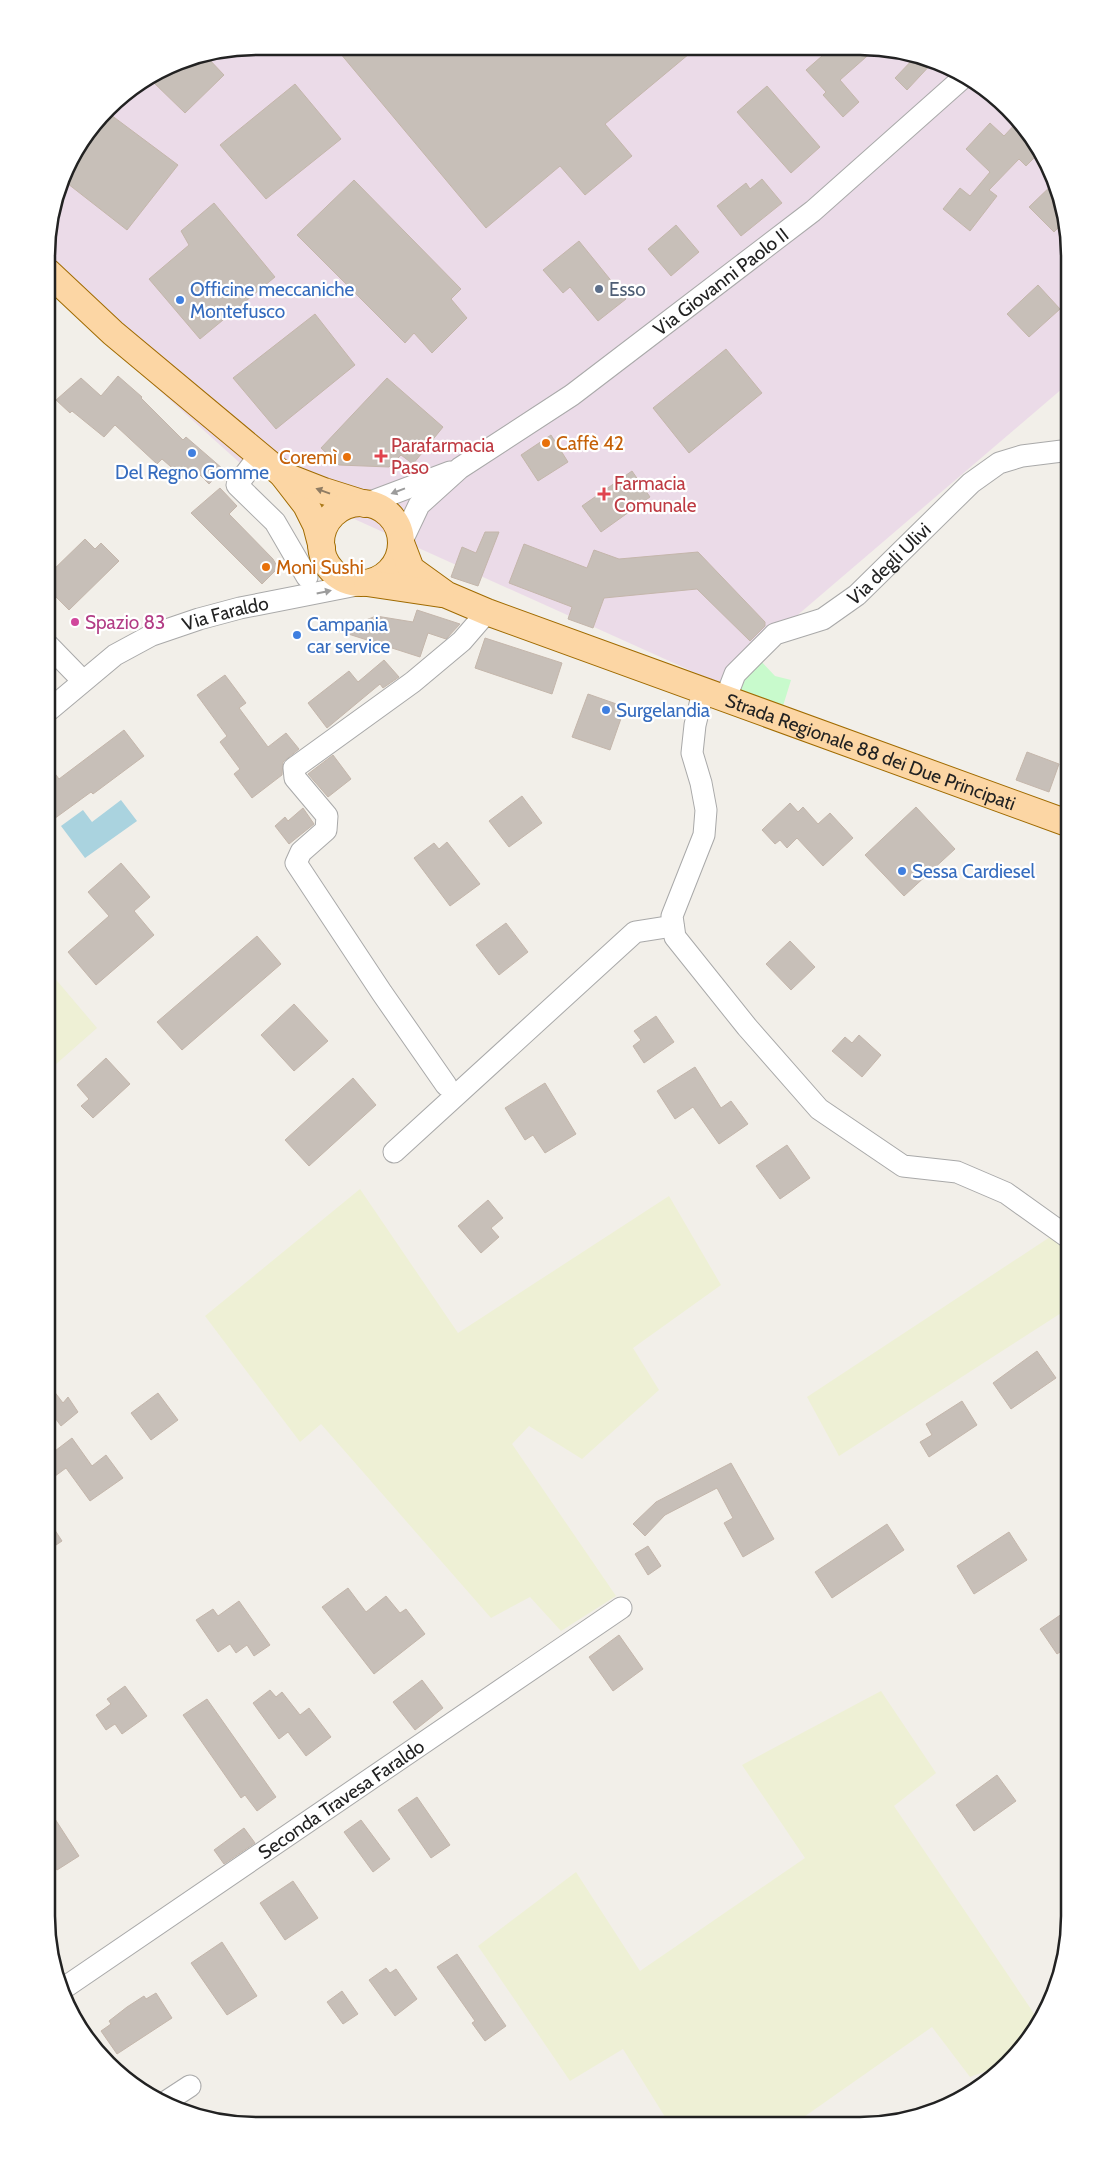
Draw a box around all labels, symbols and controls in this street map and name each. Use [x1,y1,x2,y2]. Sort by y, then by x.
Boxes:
street label: Via Giovanni Paolo II [649,223,793,341]
place label: Officine meccaniche Montefusco [190,278,355,323]
place label: Esso [609,278,646,301]
marker: Esso [593,283,605,295]
marker: Officine meccaniche Montefusco [174,294,186,306]
place label: Caffè 42 [556,432,624,455]
place label: Parafarmacia Paso [391,434,495,479]
marker: Caffè 42 [540,437,552,449]
place label: Coremì [279,446,337,469]
marker: Del Regno Gomme [186,447,198,459]
marker: Parafarmacia Paso [375,450,387,462]
marker: Coremì [341,451,353,463]
place label: Del Regno Gomme [115,461,269,484]
place label: Farmacia Comunale [614,472,697,517]
one-way arrow [315,487,330,495]
one-way arrow [390,488,405,495]
marker: Farmacia Comunale [598,488,610,500]
street label: Via degli Ulivi [843,518,936,610]
place label: Moni Sushi [276,556,364,579]
marker: Moni Sushi [260,561,272,573]
one-way arrow [316,588,331,596]
street label: Via Faraldo [179,592,270,636]
place label: Spazio 83 [85,611,165,634]
place label: Campania car service [307,613,390,658]
marker: Spazio 83 [69,616,81,628]
marker: Campania car service [291,629,303,641]
street label: Strada Regionale 88 dei Due Principati [722,689,1019,815]
place label: Surgelandia [616,699,710,722]
marker: Surgelandia [600,704,612,716]
place label: Sessa Cardiesel [912,860,1035,883]
marker: Sessa Cardiesel [896,865,908,877]
street label: Seconda Travesa Faraldo [254,1735,429,1864]

